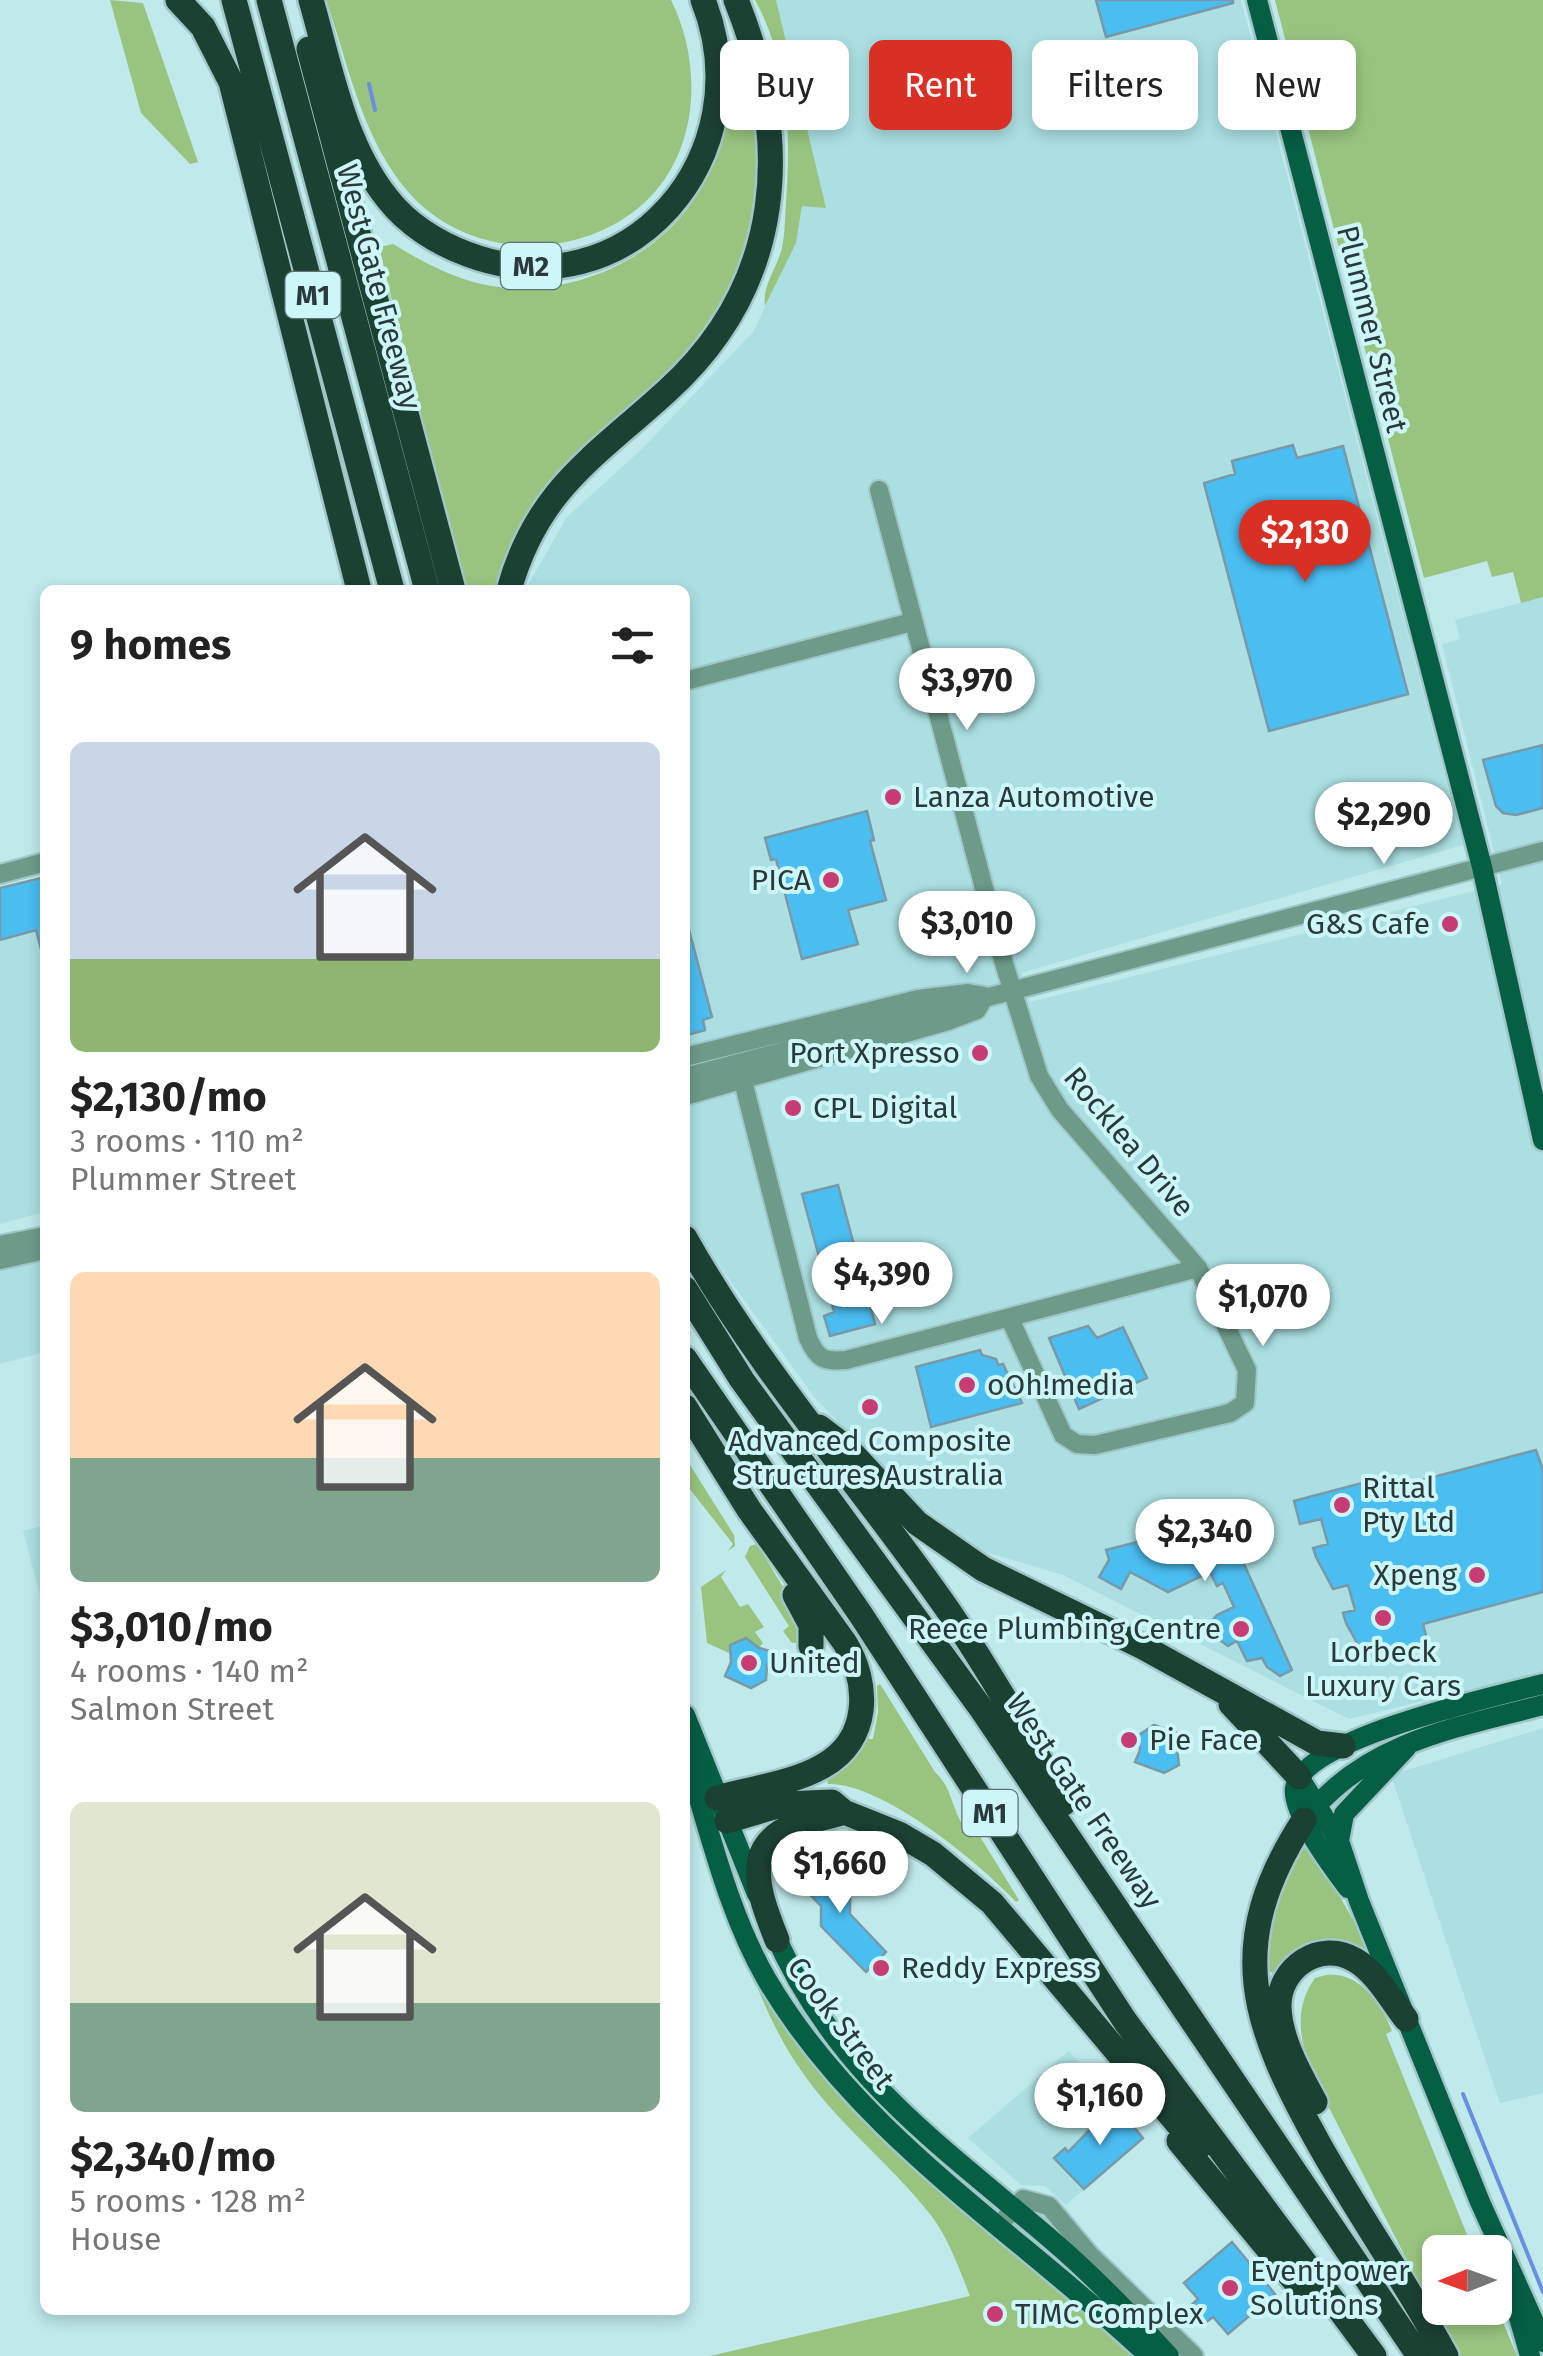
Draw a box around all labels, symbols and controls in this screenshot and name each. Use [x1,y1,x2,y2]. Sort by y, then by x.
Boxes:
chip: Buy [720,40,849,130]
chip: Rent [869,40,1012,130]
chip: Filters [1032,40,1198,130]
chip: New [1218,40,1356,130]
street label: West Gate Freeway [329,160,429,414]
street label: Plummer Street [1329,222,1415,436]
road number: M2 [501,243,561,289]
road number: M1 [286,272,340,318]
pin: $2,130 [1224,500,1386,585]
text: $2,130 [1261,513,1349,551]
icon: filters [605,618,660,673]
text: 9 homes [70,620,231,670]
pin: $3,970 [886,648,1048,733]
text: $3,970 [921,661,1013,699]
place label: Lanza Automotive [913,779,1155,815]
pin: $2,290 [1303,782,1465,867]
marker: Lanza Automotive [882,786,904,808]
text: $2,290 [1337,795,1431,833]
icon: home [275,807,455,987]
place label: PICA [751,862,812,898]
marker: PICA [820,869,842,891]
pin: $3,010 [886,891,1048,976]
text: $3,010 [920,904,1014,942]
place label: G&S Cafe [1306,906,1430,942]
marker: G&S Cafe [1439,913,1461,935]
place label: Port Xpresso [789,1035,960,1071]
marker: Port Xpresso [969,1042,991,1064]
street label: Rocklea Drive [1056,1060,1202,1224]
text: $2,130/mo [70,1072,267,1122]
place label: CPL Digital [813,1090,958,1126]
marker: CPL Digital [782,1097,804,1119]
text: 3 rooms · 110 m² [70,1122,304,1160]
text: Plummer Street [70,1160,296,1198]
pin: $4,390 [801,1242,963,1327]
text: $4,390 [834,1255,930,1293]
pin: $1,070 [1182,1264,1344,1349]
text: $1,070 [1218,1277,1308,1315]
icon: home [275,1337,455,1517]
place label: oOh!media [987,1367,1135,1403]
marker: oOh!media [956,1374,978,1396]
marker: Advanced Composite Structures Australia [859,1396,881,1418]
place label: Advanced Composite Structures Australia [728,1423,1012,1493]
place label: Rittal Pty Ltd [1362,1470,1455,1540]
marker: Rittal Pty Ltd [1331,1494,1353,1516]
pin: $2,340 [1124,1499,1286,1584]
text: $2,340 [1157,1512,1253,1550]
place label: Xpeng [1373,1557,1457,1593]
marker: Xpeng [1466,1564,1488,1586]
text: $3,010/mo [70,1602,273,1652]
marker: Lorbeck Luxury Cars [1372,1607,1394,1629]
place label: Reece Plumbing Centre [908,1611,1221,1647]
marker: Reece Plumbing Centre [1230,1618,1252,1640]
place label: Lorbeck Luxury Cars [1305,1634,1461,1704]
place label: United [769,1645,860,1681]
text: 4 rooms · 140 m² [70,1652,309,1690]
marker: United [738,1652,760,1674]
street label: West Gate Freeway [999,1686,1170,1916]
text: Salmon Street [70,1690,274,1728]
place label: Pie Face [1149,1722,1259,1758]
marker: Pie Face [1118,1729,1140,1751]
road number: M1 [962,1790,1018,1836]
pin: $1,660 [759,1831,921,1916]
text: $1,660 [793,1844,887,1882]
icon: home [275,1867,455,2047]
street label: Cook Street [780,1950,902,2096]
place label: Reddy Express [901,1950,1097,1986]
marker: Reddy Express [870,1957,892,1979]
pin: $1,160 [1019,2063,1181,2148]
text: $1,160 [1056,2076,1144,2114]
text: $2,340/mo [70,2132,276,2182]
text: 5 rooms · 128 m² [70,2182,306,2220]
text: House [70,2220,161,2258]
north arrow [1422,2235,1512,2325]
map controls [1422,2235,1512,2325]
place label: Eventpower Solutions [1250,2253,1410,2323]
marker: Eventpower Solutions [1219,2277,1241,2299]
place label: TIMC Complex [1015,2296,1204,2332]
marker: TIMC Complex [984,2303,1006,2325]

